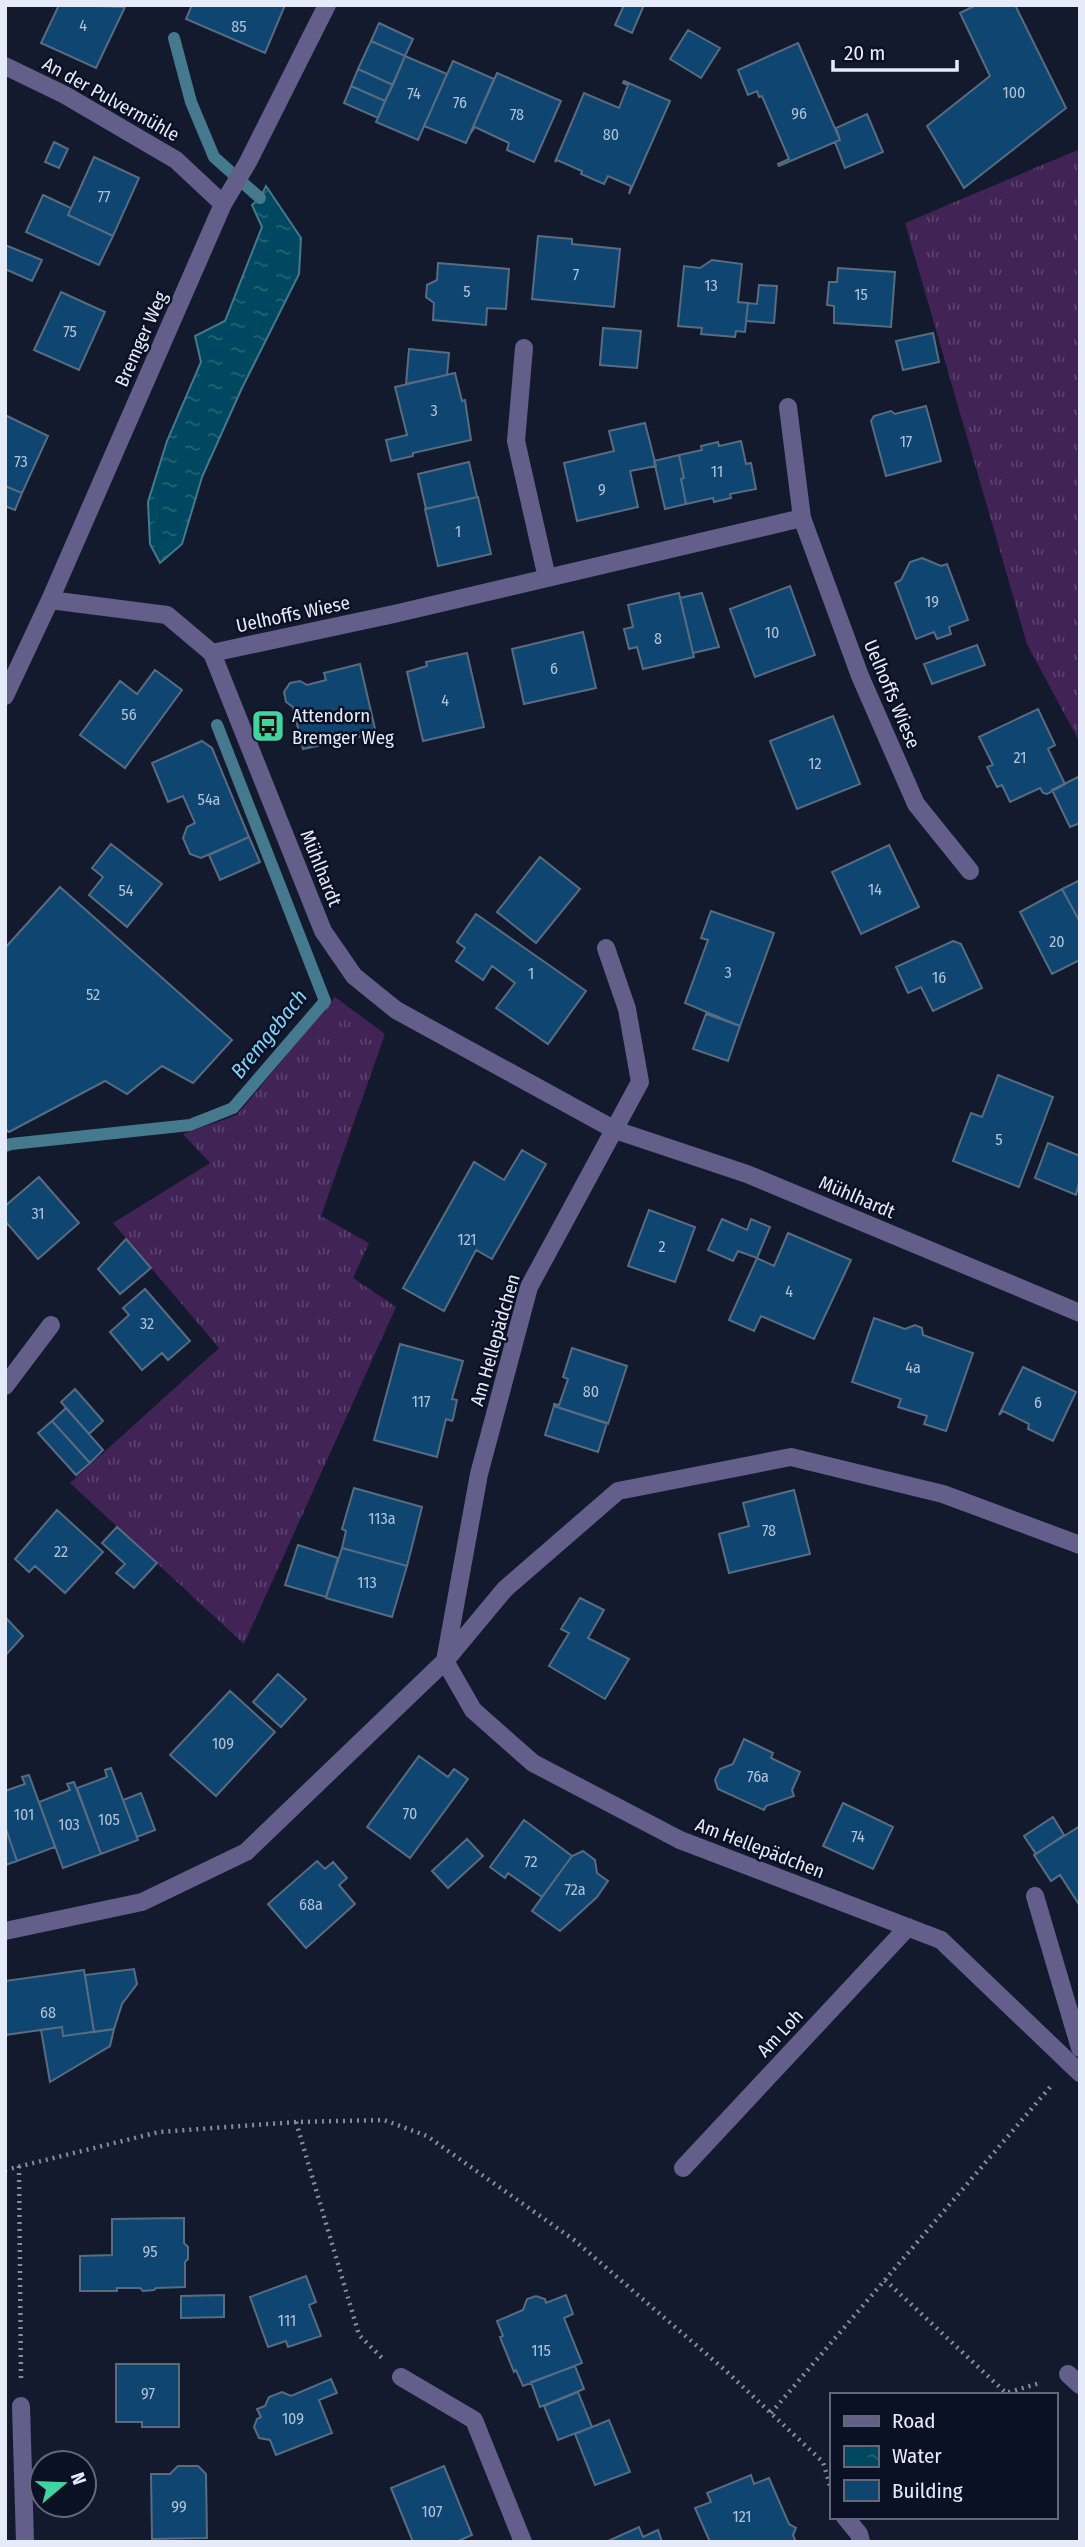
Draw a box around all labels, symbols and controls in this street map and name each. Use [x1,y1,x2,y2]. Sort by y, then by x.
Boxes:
house number: 4 [79,16,87,35]
house number: 85 [231,17,247,36]
scale bar [833,28,957,72]
text: 20 m [844,40,885,66]
street label: An der Pulvermühle [39,52,183,146]
house number: 100 [1003,83,1025,102]
house number: 74 [407,84,421,103]
house number: 76 [453,93,467,112]
house number: 96 [791,104,807,123]
house number: 78 [510,105,524,124]
house number: 80 [603,125,619,144]
house number: 77 [97,187,111,206]
house number: 7 [573,265,580,284]
house number: 13 [704,276,718,295]
house number: 5 [463,282,471,301]
house number: 15 [854,285,868,304]
street label: Bremger Weg [110,288,172,390]
house number: 75 [63,322,77,341]
house number: 3 [430,401,438,420]
house number: 17 [900,432,913,451]
house number: 73 [14,452,28,471]
house number: 11 [711,462,723,481]
house number: 9 [598,480,606,499]
house number: 1 [455,522,461,541]
street label: Uelhoffs Wiese [234,591,352,637]
house number: 19 [925,592,939,611]
house number: 10 [765,623,779,642]
house number: 8 [654,629,662,648]
street label: Uelhoffs Wiese [859,636,925,752]
house number: 6 [550,659,558,678]
house number: 4 [441,691,449,710]
place label: Attendorn Bremger Weg [292,704,394,749]
house number: 56 [121,705,137,724]
bus stop icon: Attendorn Bremger Weg [249,707,287,745]
house number: 21 [1014,748,1026,767]
house number: 12 [808,754,822,773]
house number: 54a [198,790,221,809]
street label: Mühlhardt [295,826,347,910]
house number: 14 [868,880,882,899]
house number: 54 [118,881,134,900]
house number: 20 [1049,932,1065,951]
house number: 3 [724,963,732,982]
house number: 1 [528,964,534,983]
house number: 16 [932,968,946,987]
water label: Bremgebach [225,984,313,1084]
house number: 52 [86,985,100,1004]
house number: 5 [995,1130,1003,1149]
street label: Mühlhardt [816,1171,899,1224]
house number: 31 [31,1204,45,1223]
house number: 121 [457,1230,477,1249]
house number: 2 [658,1237,666,1256]
street label: Am Hellepädchen [465,1271,525,1409]
house number: 4 [785,1282,793,1301]
house number: 32 [140,1314,154,1333]
house number: 4a [905,1358,921,1377]
house number: 80 [583,1382,599,1401]
house number: 117 [412,1392,431,1411]
house number: 6 [1034,1393,1042,1412]
house number: 113a [368,1509,396,1528]
house number: 78 [762,1521,776,1540]
house number: 22 [54,1542,68,1561]
house number: 113 [357,1573,377,1592]
house number: 109 [212,1734,234,1753]
house number: 76a [747,1767,769,1786]
house number: 70 [403,1804,417,1823]
house number: 101 [14,1805,34,1824]
house number: 105 [98,1810,120,1829]
street label: Am Hellepädchen [692,1813,828,1883]
house number: 103 [58,1815,80,1834]
house number: 74 [851,1827,865,1846]
house number: 72 [524,1852,538,1871]
house number: 72a [564,1880,586,1899]
house number: 68a [299,1895,323,1914]
house number: 68 [40,2003,56,2022]
street label: Am Loh [752,2004,808,2062]
house number: 95 [142,2242,158,2261]
house number: 111 [278,2311,296,2330]
house number: 115 [531,2341,551,2360]
house number: 97 [141,2384,156,2403]
legend [830,2393,1057,2519]
text: Road [892,2408,936,2434]
house number: 109 [282,2409,304,2428]
text: Water [892,2443,942,2469]
north arrow [28,2449,98,2519]
text: N [66,2469,91,2488]
text: Building [892,2478,963,2504]
house number: 99 [171,2497,187,2516]
house number: 107 [422,2502,443,2521]
house number: 121 [732,2507,752,2526]

